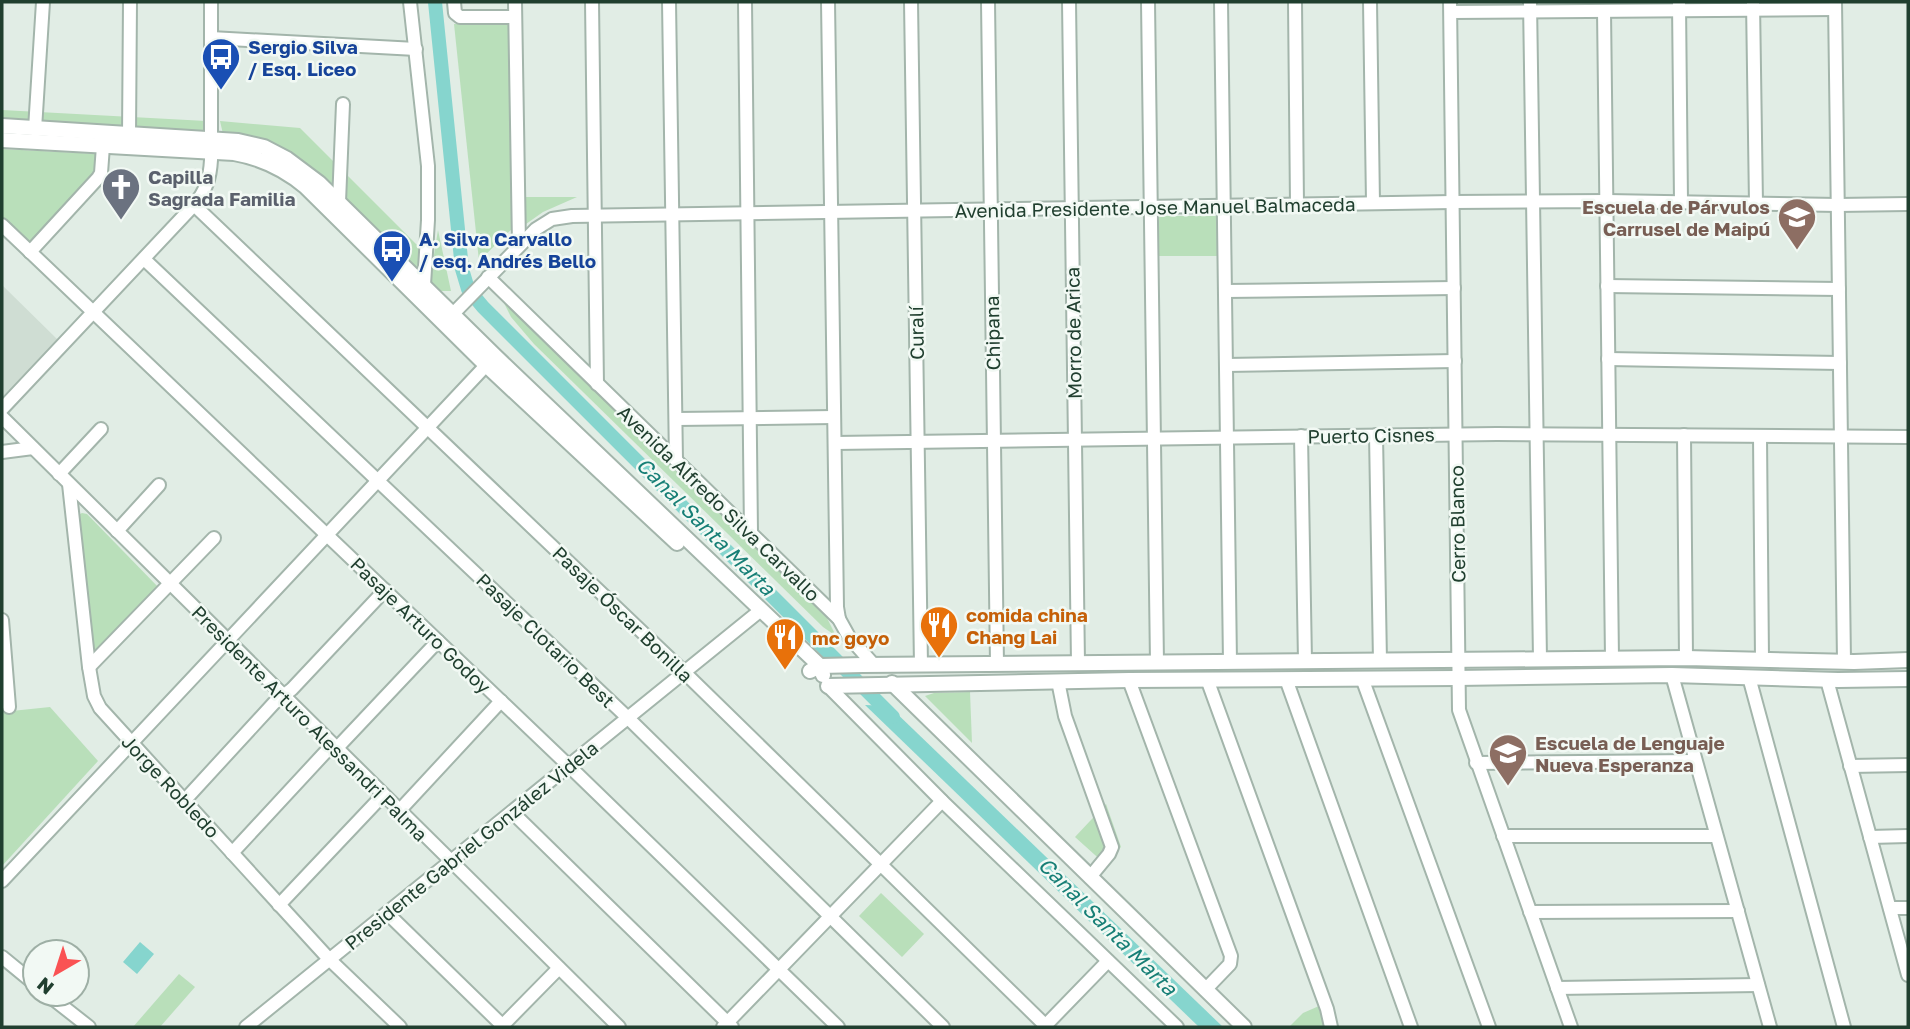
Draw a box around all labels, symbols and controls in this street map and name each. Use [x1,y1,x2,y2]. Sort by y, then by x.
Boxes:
place label: Sergio Silva / Esq. Liceo [248,35,358,80]
bus stop icon: Sergio Silva / Esq. Liceo [200,36,242,91]
place label: Capilla Sagrada Familia [148,165,295,210]
church icon: Capilla Sagrada Familia [100,166,142,221]
street label: Avenida Presidente Jose Manuel Balmaceda [954,192,1356,222]
place label: Escuela de Párvulos Carrusel de Maipú [1582,195,1770,240]
school or university icon: Escuela de Párvulos Carrusel de Maipú [1776,196,1818,251]
place label: A. Silva Carvallo / esq. Andrés Bello [419,227,596,272]
bus stop icon: A. Silva Carvallo / esq. Andrés Bello [371,228,413,283]
street label: Morro de Arica [1060,267,1086,399]
street label: Chipana [980,296,1004,370]
street label: Curalí [904,304,928,360]
street label: Avenida Alfredo Silva Carvallo [613,400,825,606]
street label: Puerto Cisnes [1307,422,1435,448]
water label: Canal Santa Marta [631,451,781,601]
street label: Cerro Blanco [1444,465,1470,583]
street label: Pasaje Óscar Bonilla [548,541,698,687]
street label: Pasaje Arturo Godoy [346,552,496,698]
street label: Pasaje Clotario Best [472,568,620,712]
street label: Presidente Arturo Alessandri Palma [187,600,433,846]
place label: comida china Chang Lai [966,603,1088,648]
restaurant icon: comida china Chang Lai [918,604,960,659]
restaurant icon: mc goyo [764,616,806,671]
place label: mc goyo [812,626,889,649]
street label: Jorge Robledo [117,730,225,842]
place label: Escuela de Lenguaje Nueva Esperanza [1535,731,1725,776]
school or university icon: Escuela de Lenguaje Nueva Esperanza [1487,732,1529,787]
street label: Presidente Gabriel González Videla [340,736,602,954]
water label: Canal Santa Marta [1033,851,1183,1001]
north arrow [21,938,91,1008]
text: N [32,973,58,1000]

